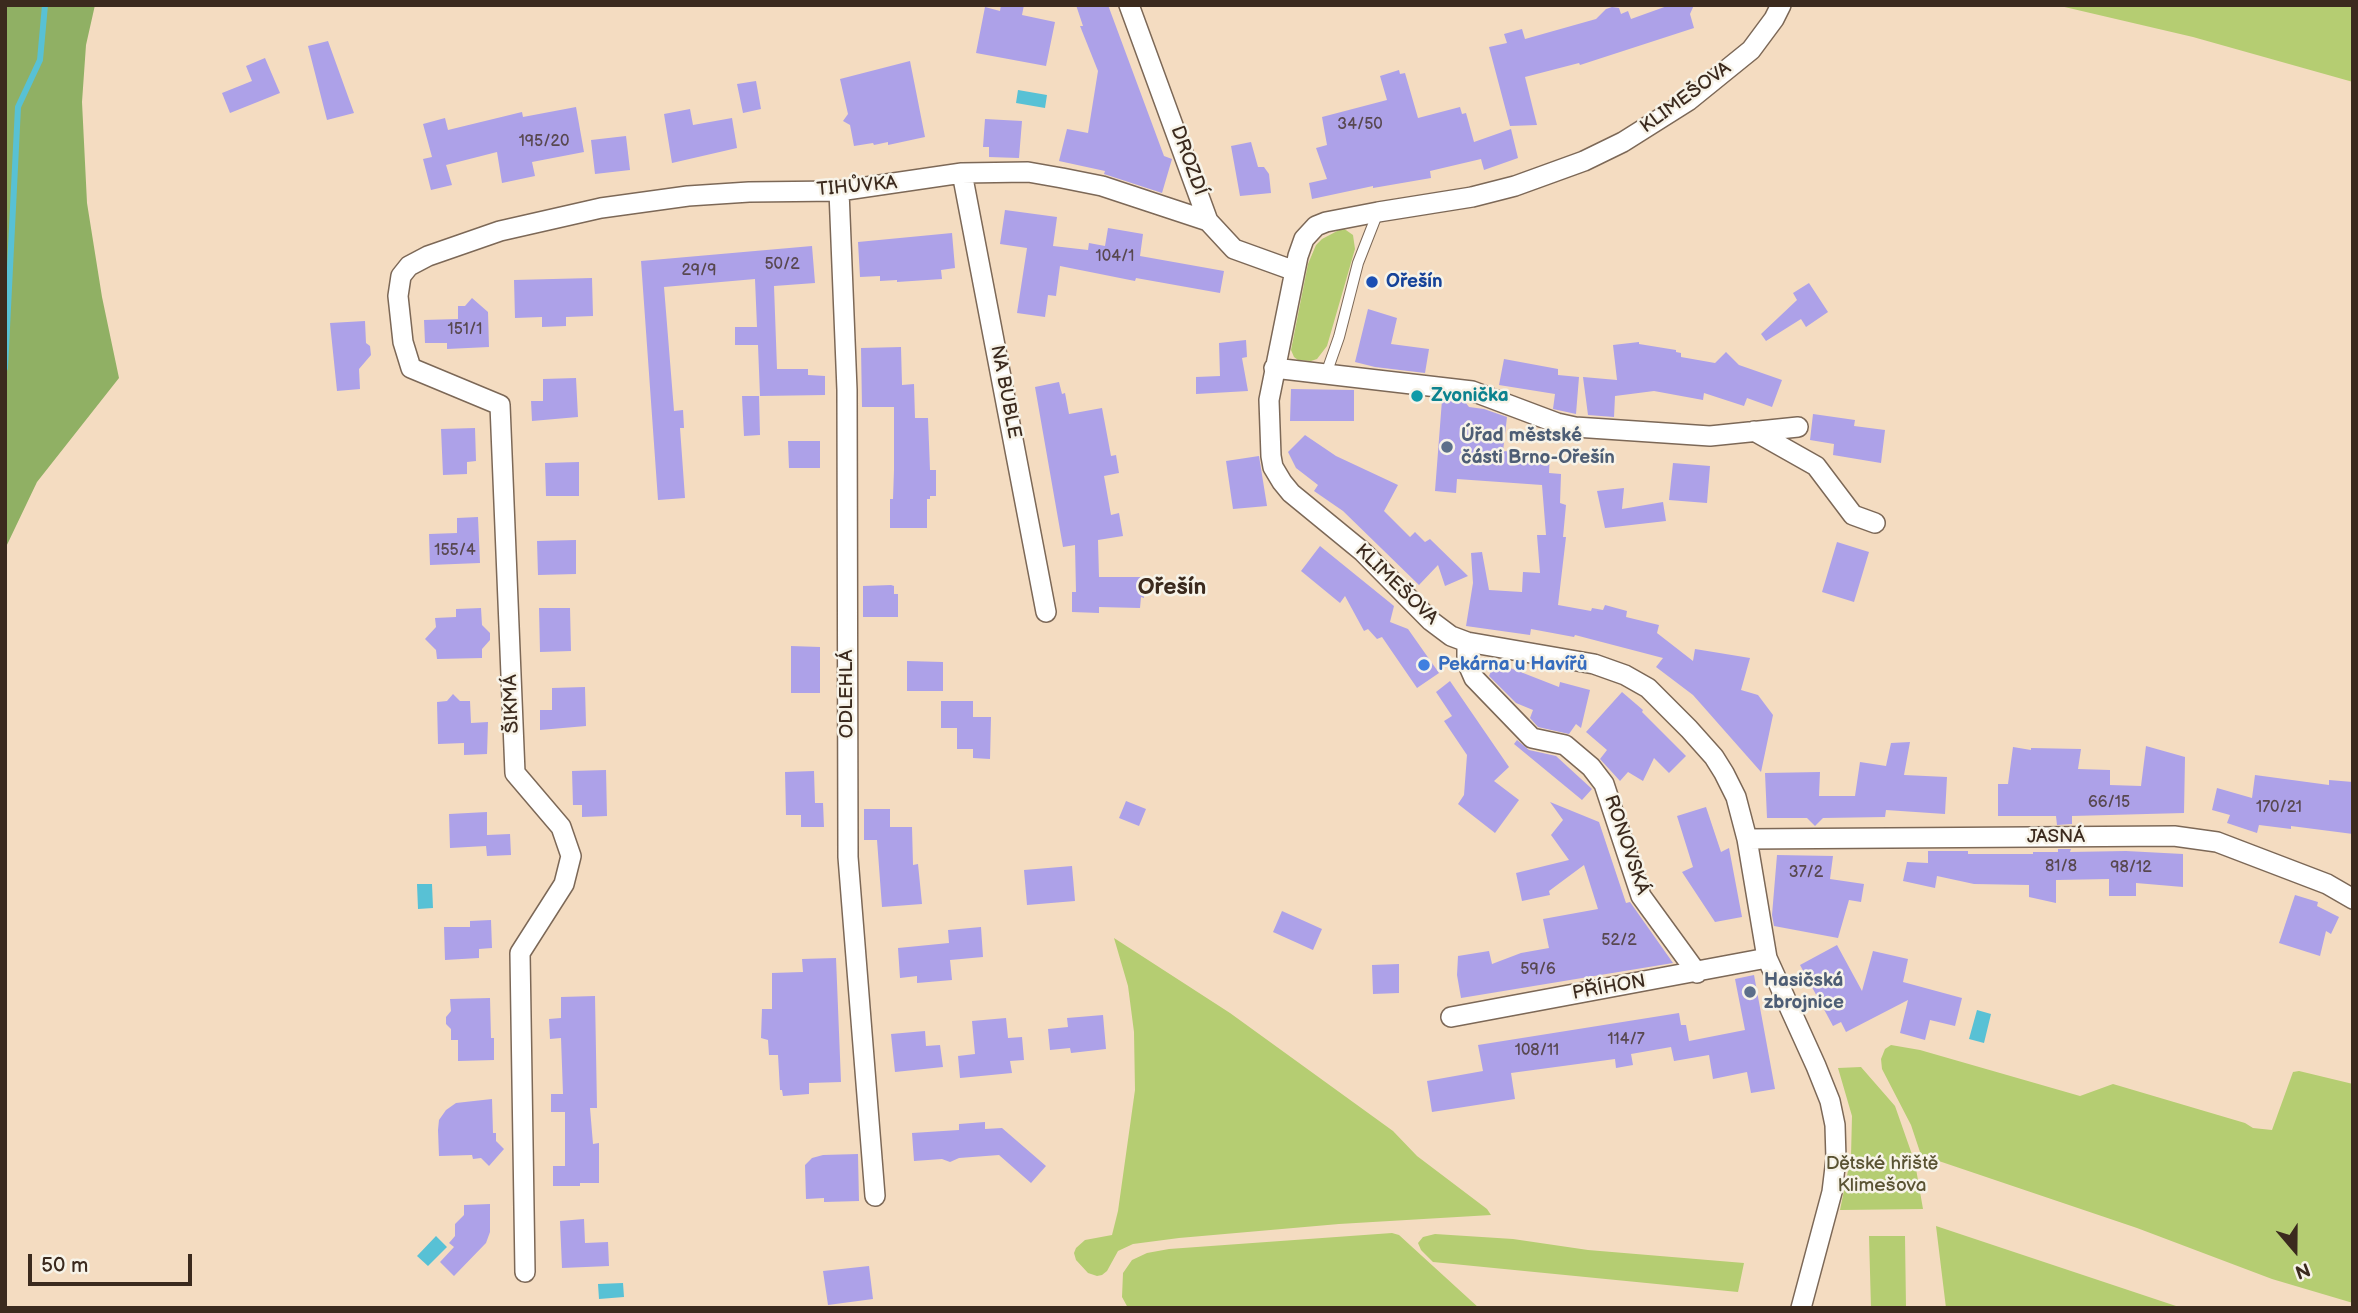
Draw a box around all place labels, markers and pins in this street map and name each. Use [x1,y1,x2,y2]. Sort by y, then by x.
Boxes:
place label: Ořešín [1386,271,1443,293]
marker: Ořešín [1364,274,1380,290]
place label: Zvonička [1431,385,1509,407]
marker: Zvonička [1409,388,1425,404]
place label: Úřad městské části Brno-Ořešín [1461,425,1615,469]
marker: Úřad městské části Brno-Ořešín [1439,439,1455,455]
place label: Pekárna u Havířů [1438,654,1587,676]
marker: Pekárna u Havířů [1416,657,1432,673]
place label: Hasičská zbrojnice [1764,970,1844,1014]
marker: Hasičská zbrojnice [1742,984,1758,1000]

